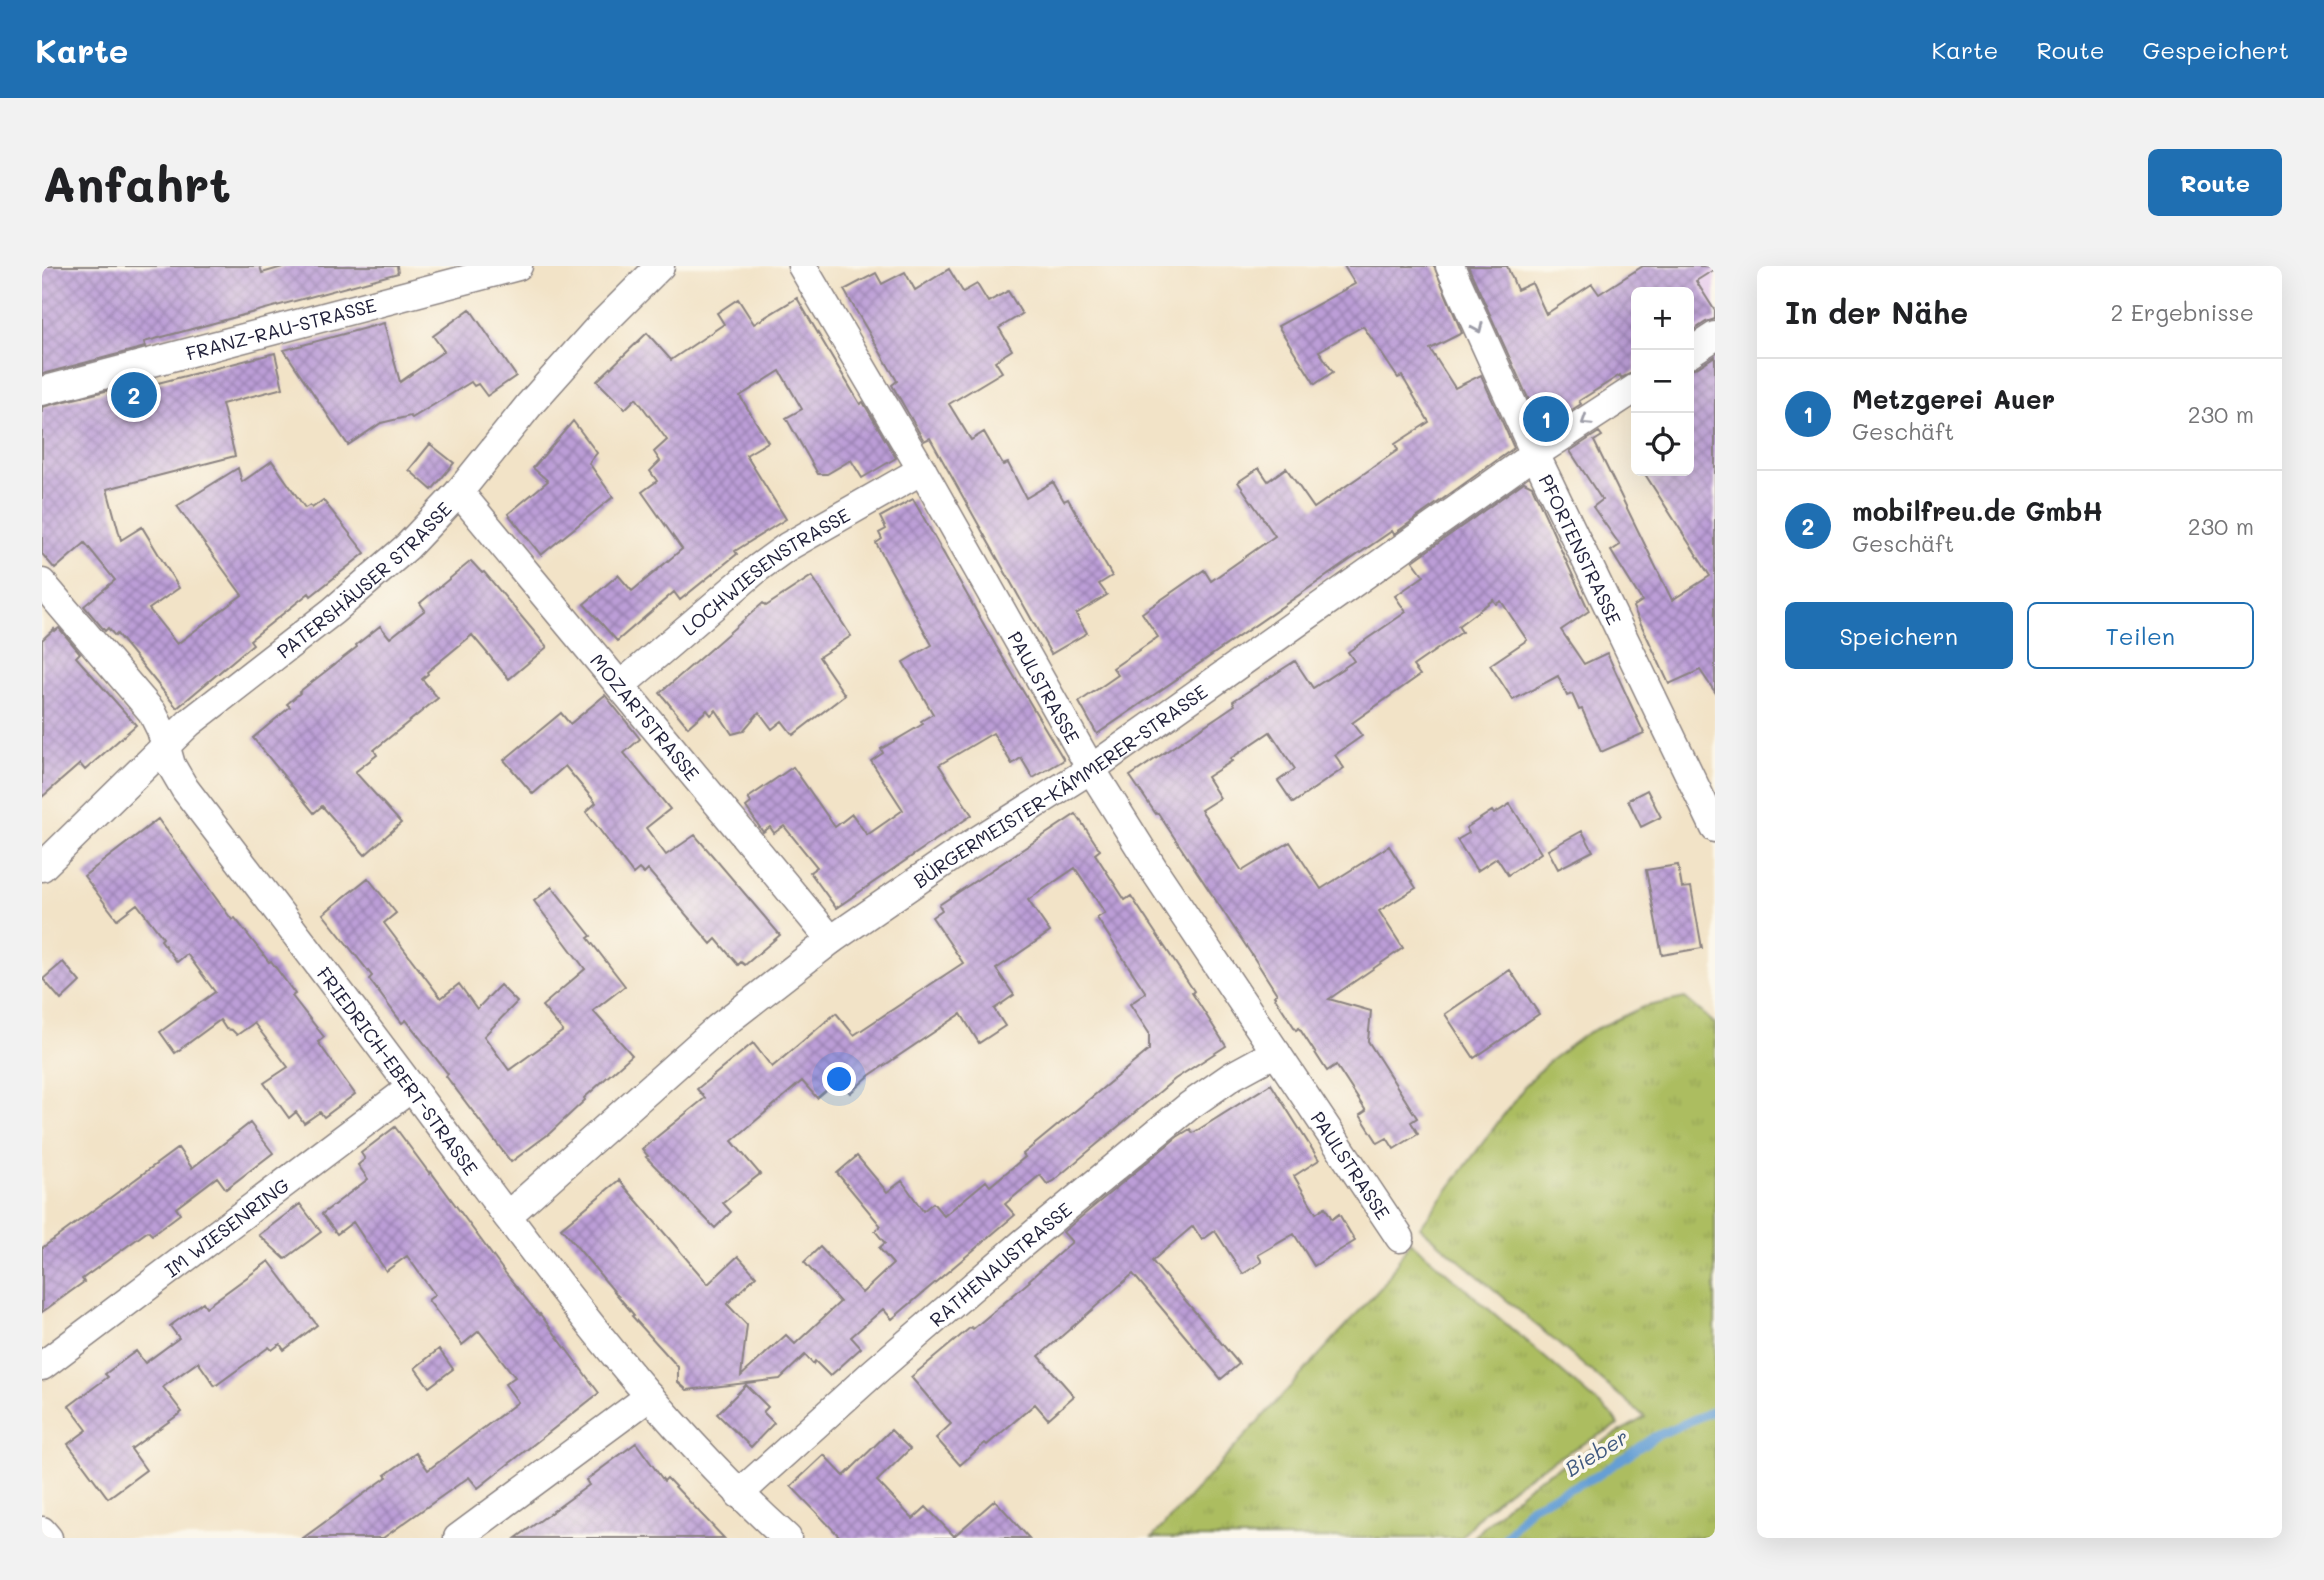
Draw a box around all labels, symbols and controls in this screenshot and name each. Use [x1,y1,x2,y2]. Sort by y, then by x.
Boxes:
text: Karte [35,28,129,71]
text: Karte [1931,34,1998,65]
text: Route [2036,34,2105,65]
text: Gespeichert [2143,34,2289,65]
button: Route [2148,149,2282,216]
text: Anfahrt [42,151,231,214]
map controls [1631,287,1694,476]
button: + [1631,287,1694,350]
street label: FRANZ-RAU-STRASSE [183,291,379,365]
text: In der Nähe [1785,292,1968,332]
text: 2 Ergebnisse [2111,297,2254,327]
one-way arrow [1470,321,1484,333]
button: − [1631,350,1694,413]
pin: 2 [111,369,157,421]
text: Metzgerei Auer [1852,382,2055,416]
pin: 1 [1523,393,1569,445]
text: 1 [1803,399,1813,429]
text: 230 m [2188,399,2254,429]
one-way arrow [1580,413,1593,426]
button: locate [1631,413,1694,476]
text: Geschäft [1852,416,1954,446]
street label: PFORTENSTRASSE [1534,470,1628,629]
text: mobilfreu.de GmbH [1852,494,2103,528]
street label: PATERSHÄUSER STRASSE [271,496,456,663]
street label: LOCHWIESENSTRASSE [676,501,854,640]
text: 2 [1802,511,1814,541]
text: 230 m [2188,511,2254,541]
text: Geschäft [1852,528,1954,558]
button: Speichern [1785,602,2013,669]
button: Teilen [2027,602,2254,669]
street label: PAULSTRASSE [1003,627,1086,748]
street label: MOZARTSTRASSE [585,648,706,785]
street label: BÜRGERMEISTER-KÄMMERER-STRASSE [908,678,1212,893]
street label: FRIEDRICH-EBERT-STRASSE [312,961,484,1180]
your location [822,1062,856,1096]
street label: PAULSTRASSE [1306,1106,1396,1224]
street label: IM WIESENRING [159,1172,294,1282]
street label: RATHENAUSTRASSE [924,1196,1076,1331]
water label: Bieber [1559,1423,1633,1481]

